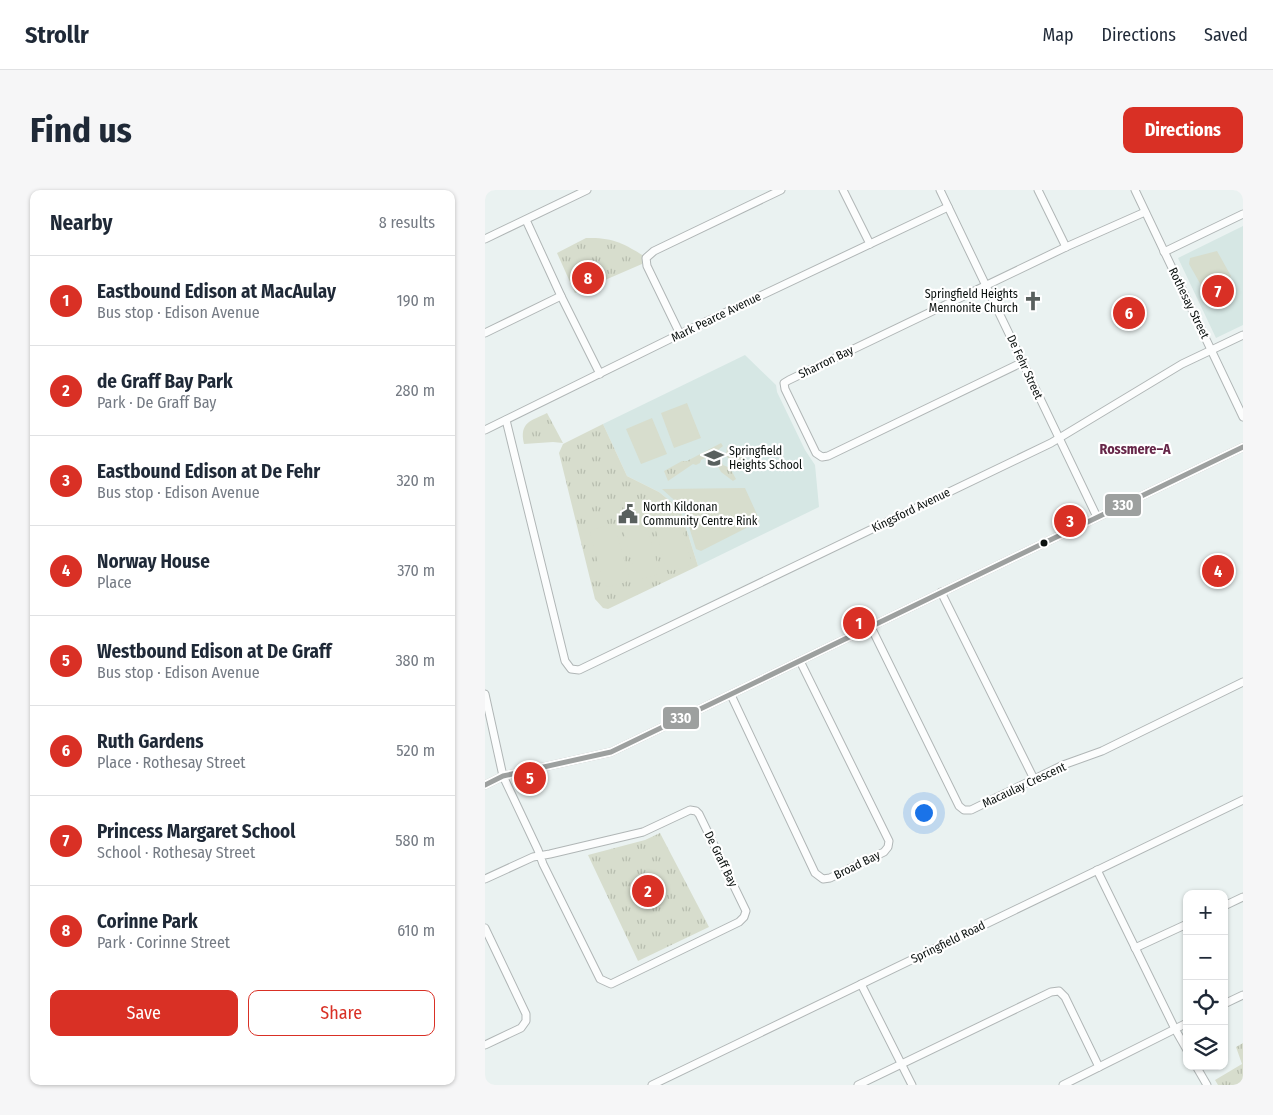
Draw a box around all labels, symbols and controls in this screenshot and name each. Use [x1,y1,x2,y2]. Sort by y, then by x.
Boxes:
text: Strollr [25,21,89,49]
text: Map [1042,24,1074,46]
text: Directions [1102,24,1176,46]
text: Saved [1204,24,1248,46]
button: Directions [1123,107,1243,153]
text: Find us [30,109,132,151]
text: Nearby [50,210,112,236]
text: 8 results [379,213,435,232]
pin: 8 [572,259,604,297]
street label: Rothesay Street [1166,265,1212,341]
pin: 7 [1202,272,1234,310]
text: Eastbound Edison at MacAulay [97,280,336,303]
place label: Springfield Heights Mennonite Church [925,287,1018,315]
street label: Mark Pearce Avenue [669,289,763,345]
church icon: Springfield Heights Mennonite Church [1022,290,1044,312]
text: 1 [63,291,69,310]
text: 190 m [397,291,435,310]
pin: 6 [1113,294,1145,332]
text: Bus stop · Edison Avenue [97,303,260,322]
street label: De Fehr Street [1004,333,1046,401]
street label: Sharron Bay [796,342,856,381]
text: de Graff Bay Park [97,370,233,393]
text: 2 [62,381,70,400]
text: 280 m [396,381,435,400]
text: Park · De Graff Bay [97,393,216,412]
district label: Rossmere–A [1099,441,1171,458]
place label: Springfield Heights School [729,444,802,472]
school or university icon: Springfield Heights School [703,447,725,469]
text: Eastbound Edison at De Fehr [97,460,320,483]
text: 3 [62,471,70,490]
text: 320 m [396,471,435,490]
text: Bus stop · Edison Avenue [97,483,260,502]
street label: Kingsford Avenue [870,485,953,535]
line badge: 330 [1104,493,1142,517]
text: 330 [1112,497,1134,514]
place label: North Kildonan Community Centre Rink [643,500,758,528]
pin: 3 [1054,502,1086,540]
public building icon: North Kildonan Community Centre Rink [617,503,639,525]
unlabelled marker [1039,538,1049,548]
text: Norway House [97,550,210,573]
pin: 4 [1202,552,1234,590]
text: 4 [62,561,70,580]
text: 370 m [397,561,435,580]
text: Place [97,573,132,592]
pin: 1 [843,604,875,642]
text: Westbound Edison at De Graff [97,640,332,663]
text: 5 [62,651,70,670]
text: 380 m [395,651,435,670]
text: Bus stop · Edison Avenue [97,663,260,682]
line badge: 330 [662,706,700,730]
text: 330 [670,710,692,727]
text: Ruth Gardens [97,730,203,753]
text: 6 [62,741,70,760]
text: 520 m [396,741,435,760]
text: Place · Rothesay Street [97,753,246,772]
pin: 5 [514,759,546,797]
street label: Macaulay Crescent [980,760,1068,810]
your location [911,800,937,826]
text: Princess Margaret School [97,820,295,843]
street label: De Graff Bay [702,829,741,890]
text: 7 [63,831,69,850]
text: 580 m [395,831,435,850]
text: School · Rothesay Street [97,843,255,862]
street label: Broad Bay [832,848,883,882]
pin: 2 [632,872,664,910]
map controls [1183,890,1228,1070]
button: + [1183,890,1228,935]
text: Corinne Park [97,910,198,933]
street label: Springfield Road [909,918,987,966]
text: 8 [62,921,70,940]
text: 610 m [397,921,435,940]
text: Park · Corinne Street [97,933,230,952]
button: − [1183,935,1228,980]
button: locate [1183,980,1228,1025]
button: Save [50,990,238,1036]
button: Share [248,990,435,1036]
button: layers [1183,1025,1228,1070]

